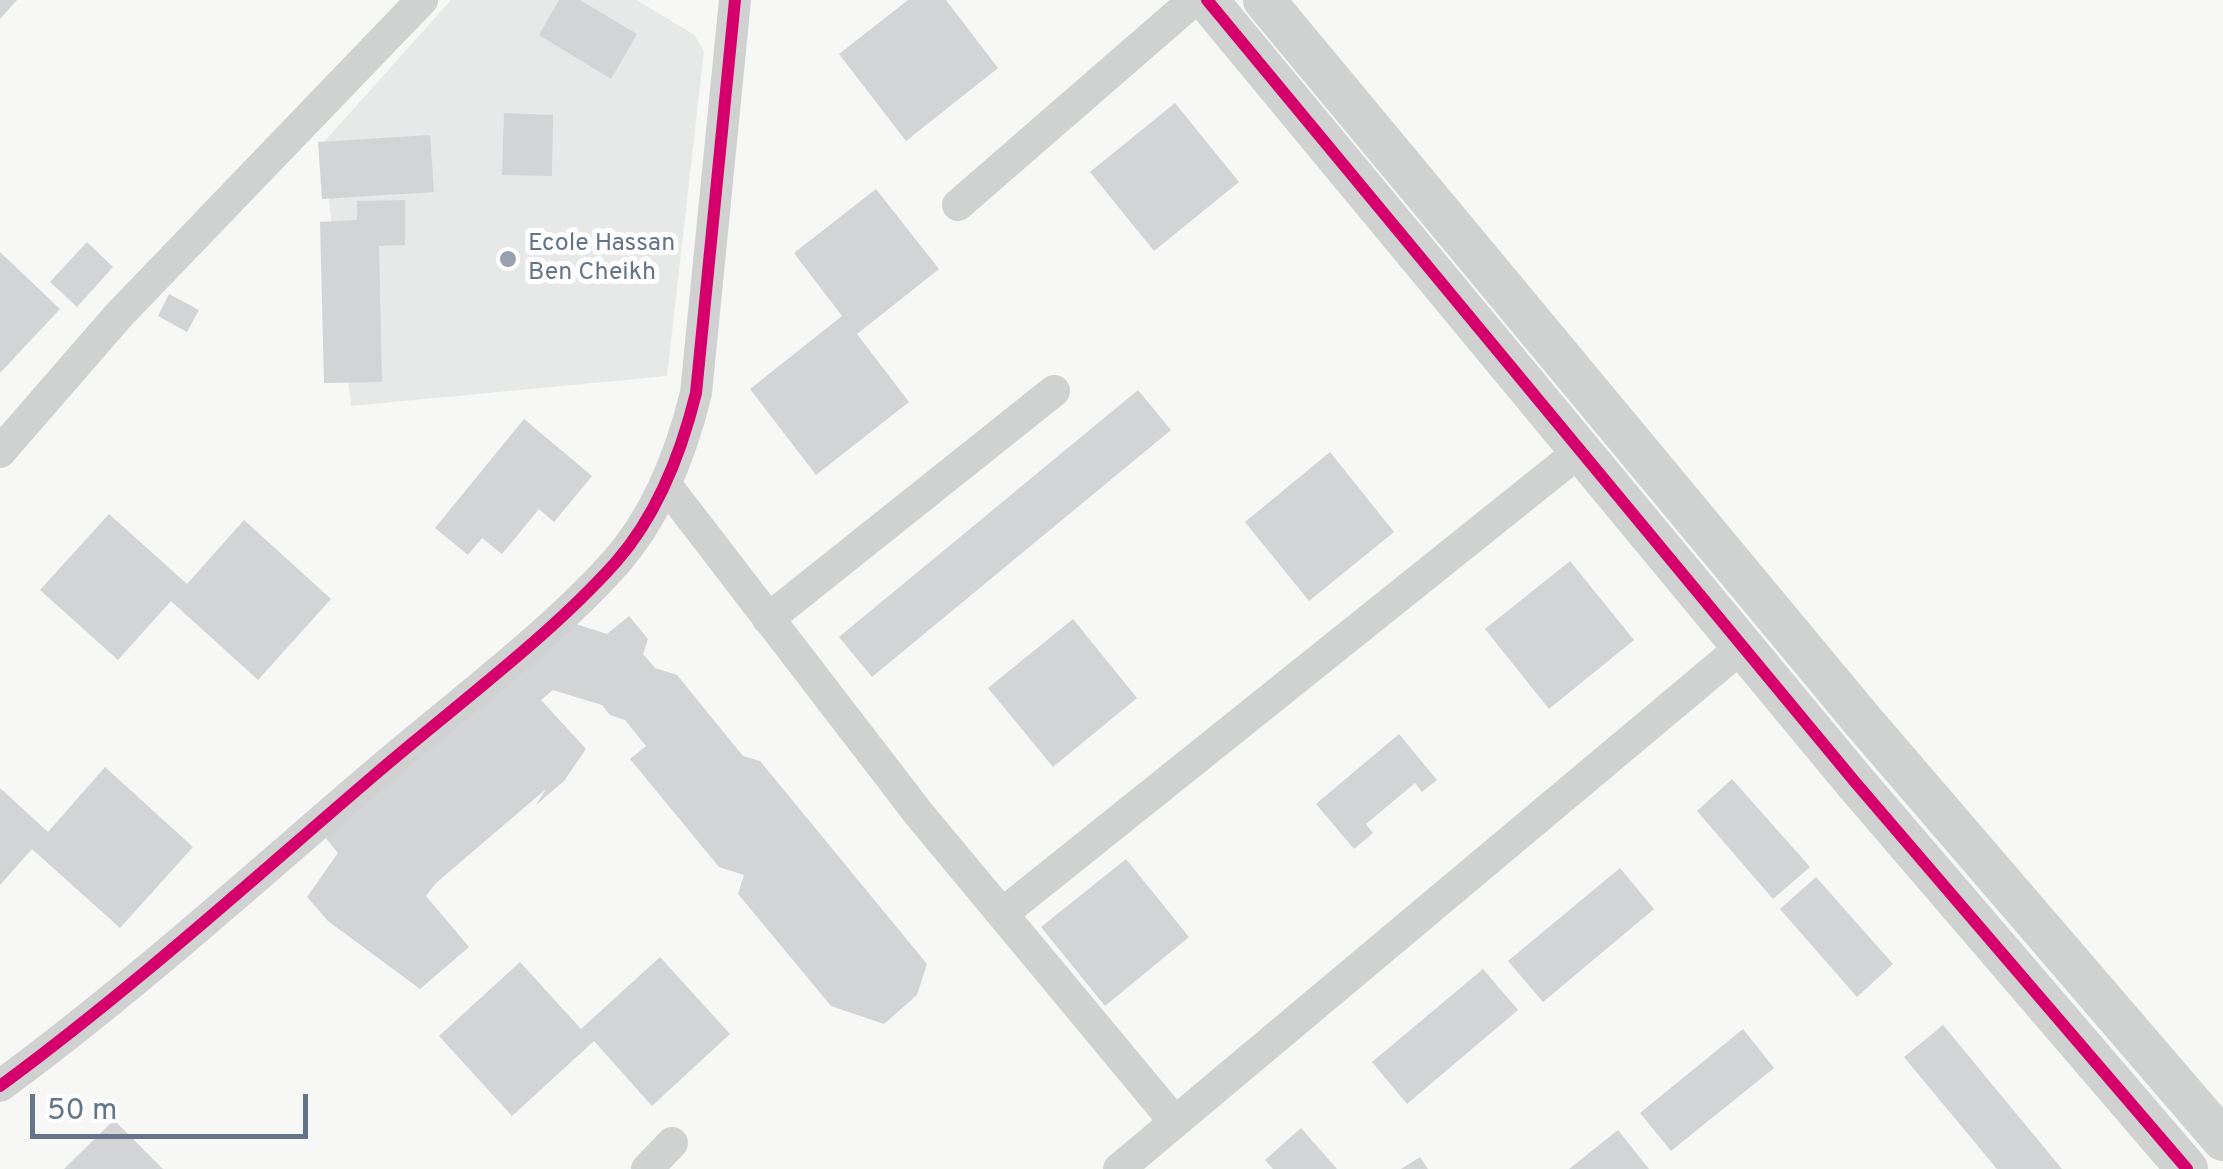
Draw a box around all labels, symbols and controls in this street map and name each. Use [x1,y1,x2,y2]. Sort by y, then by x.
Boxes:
place label: Ecole Hassan Ben Cheikh [528,230,675,289]
marker: Ecole Hassan Ben Cheikh [497,248,519,270]
scale bar [35,1074,312,1136]
text: 50 m [47,1093,117,1130]

